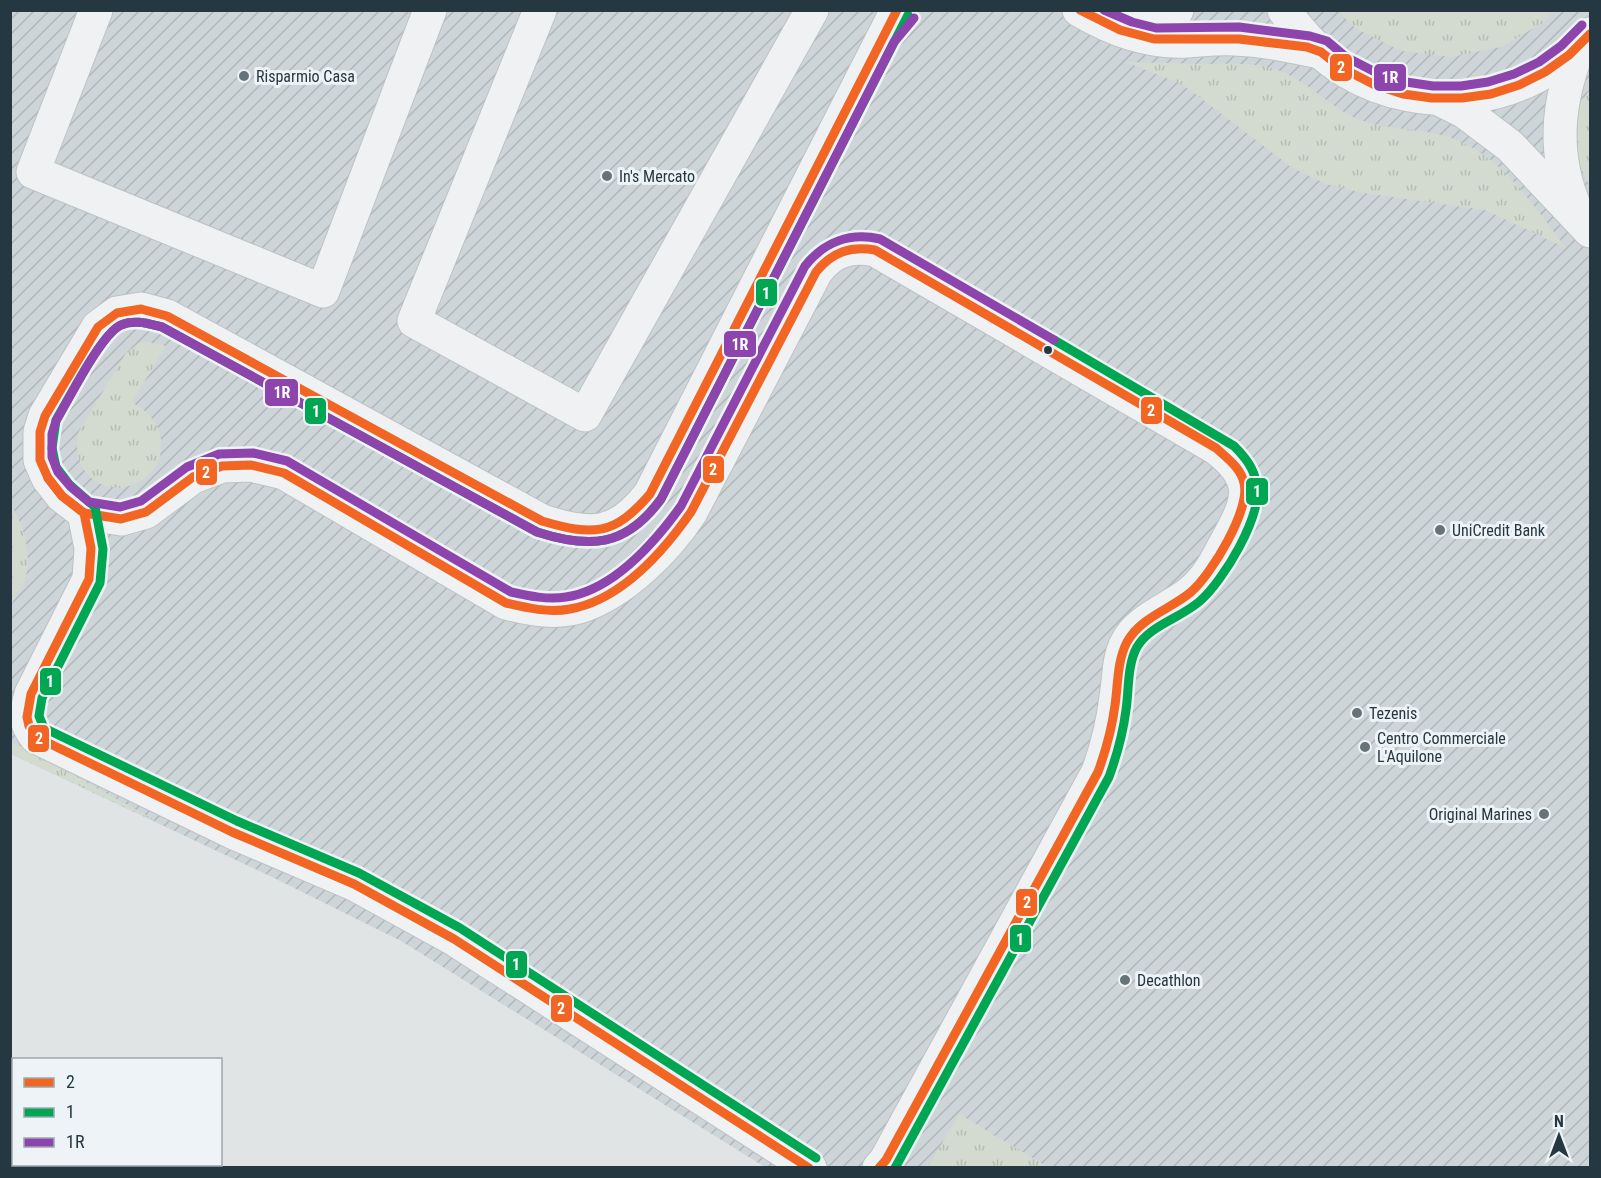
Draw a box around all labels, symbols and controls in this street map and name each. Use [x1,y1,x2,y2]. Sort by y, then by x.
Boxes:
line badge: 2 [1329,53,1353,82]
text: 2 [1337,58,1345,77]
line badge: 1R [1373,63,1407,92]
place label: Risparmio Casa [256,67,355,86]
text: 1R [1382,68,1399,87]
marker: Risparmio Casa [237,69,251,83]
place label: In's Mercato [619,167,695,186]
marker: In's Mercato [600,169,614,183]
line badge: 1 [755,278,778,307]
text: 1 [762,284,770,303]
line badge: 1R [723,330,757,358]
text: 1R [732,335,749,354]
unlabelled marker [1042,344,1054,356]
line badge: 1R [264,378,299,407]
text: 1R [274,383,291,402]
line badge: 2 [1140,396,1163,425]
line badge: 1 [304,397,327,425]
text: 2 [1147,401,1155,420]
text: 1 [312,402,320,421]
line badge: 2 [702,455,725,484]
line badge: 2 [195,458,218,486]
text: 2 [709,460,717,479]
text: 2 [202,463,210,482]
line badge: 1 [1245,477,1269,506]
text: 1 [1253,482,1261,501]
place label: UniCredit Bank [1452,521,1546,540]
marker: UniCredit Bank [1433,523,1447,537]
line badge: 1 [39,667,62,696]
text: 1 [46,672,54,691]
place label: Tezenis [1369,704,1417,723]
marker: Tezenis [1350,706,1364,720]
line badge: 2 [27,724,50,753]
text: 2 [35,729,43,748]
place label: Centro Commerciale L'Aquilone [1377,729,1506,766]
marker: Centro Commerciale L'Aquilone [1358,740,1372,754]
place label: Original Marines [1429,805,1532,824]
marker: Original Marines [1537,807,1551,821]
line badge: 2 [1015,888,1038,917]
text: 2 [1023,893,1031,912]
line badge: 1 [1009,924,1032,953]
text: 1 [1016,930,1024,949]
line badge: 1 [505,950,528,979]
text: 1 [512,955,520,974]
place label: Decathlon [1137,971,1201,990]
marker: Decathlon [1118,973,1132,987]
line badge: 2 [550,994,573,1023]
text: 2 [557,999,565,1018]
legend [12,1058,222,1166]
text: 2 [66,1071,75,1092]
text: 1 [66,1101,75,1122]
north arrow [1529,1106,1589,1166]
text: N [1554,1112,1564,1131]
text: 1R [66,1131,85,1152]

